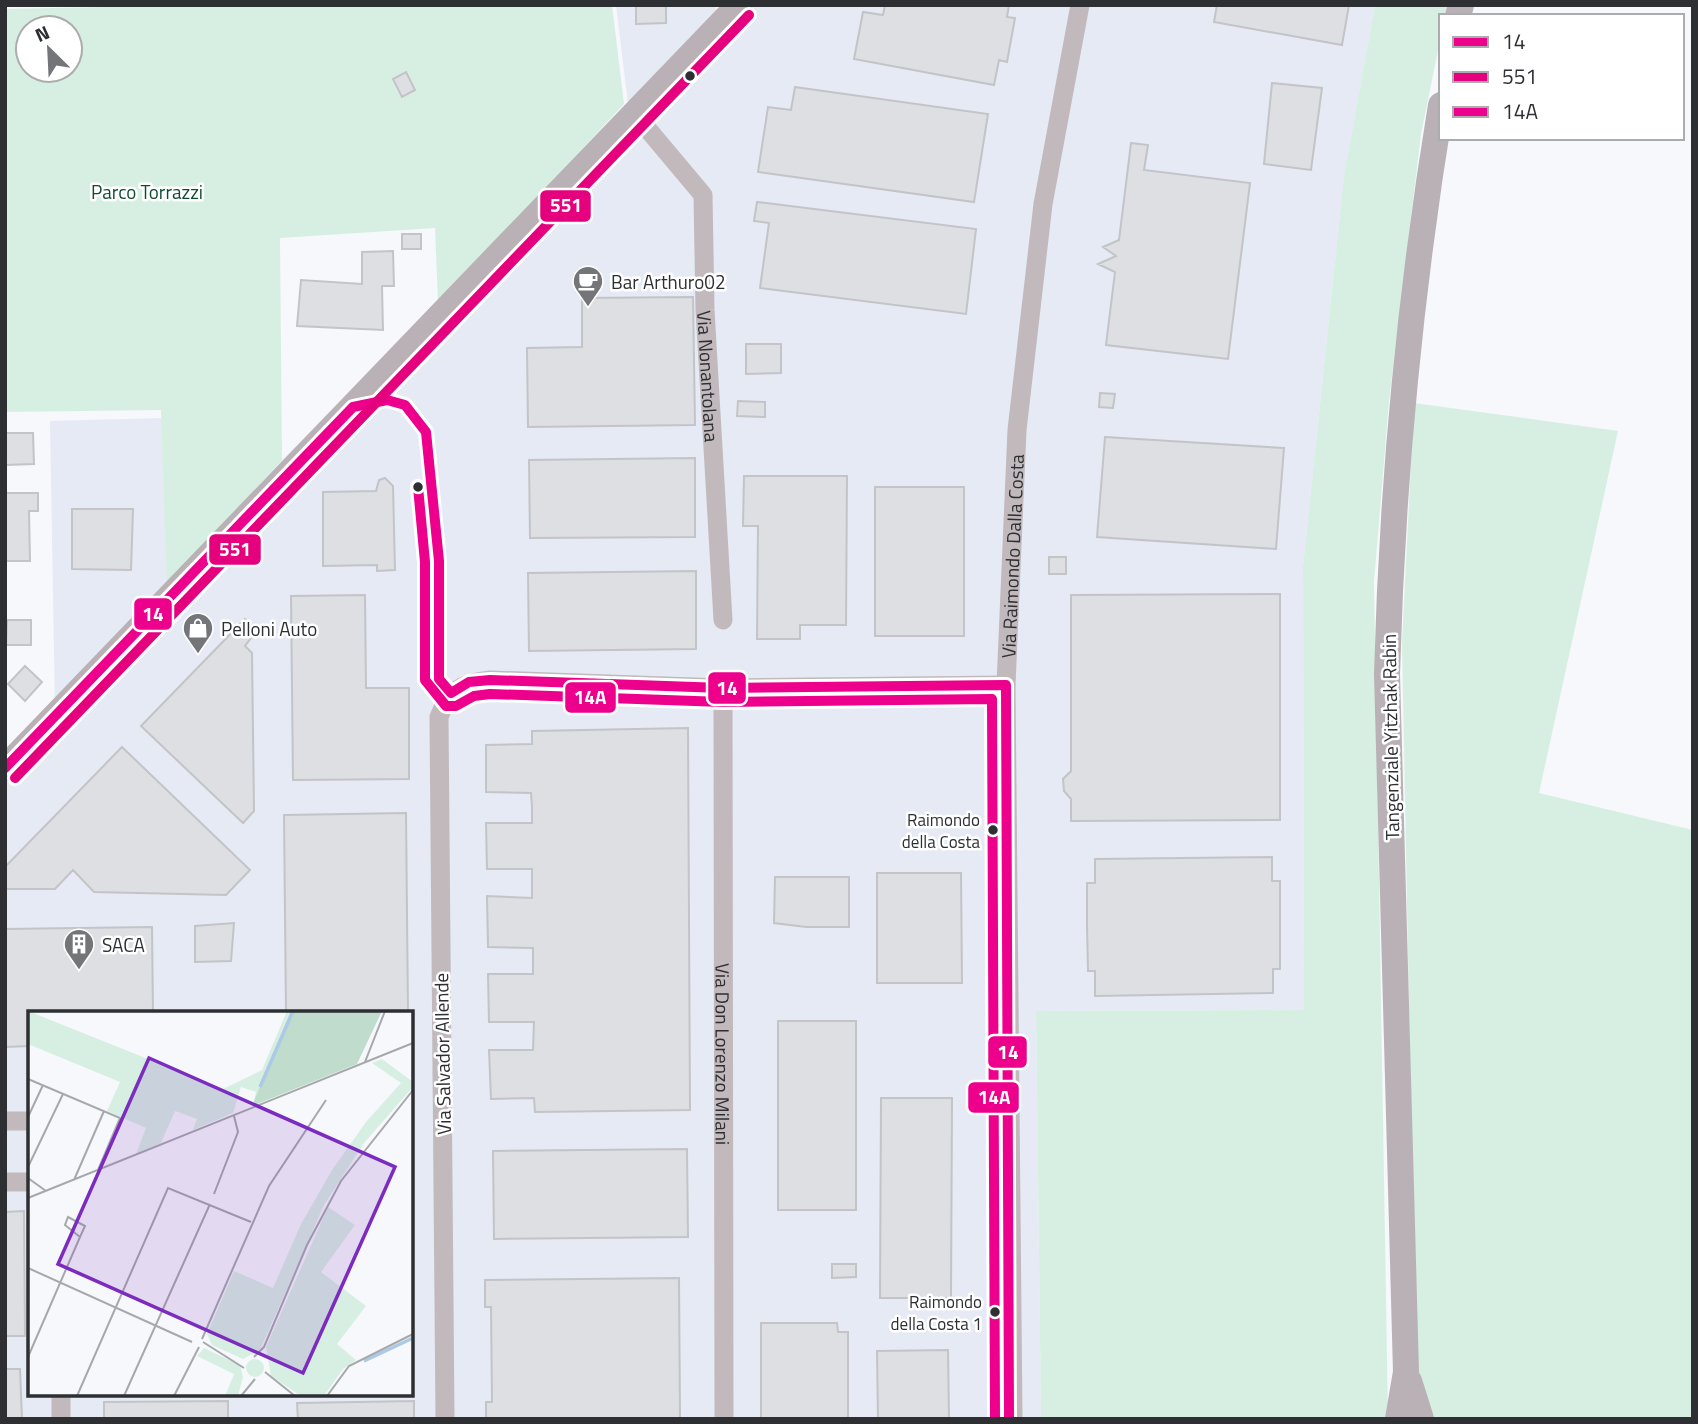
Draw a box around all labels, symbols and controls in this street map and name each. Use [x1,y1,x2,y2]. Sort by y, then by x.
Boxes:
north arrow [14,14,84,84]
legend [1439,14,1684,140]
text: N [30,17,54,49]
text: 14 [1502,25,1526,57]
text: 551 [1502,60,1537,92]
unlabelled marker [683,69,697,83]
text: 14A [1502,95,1539,127]
park label: Parco Torrazzi [91,177,203,206]
line badge: 551 [539,189,592,223]
text: 551 [550,190,582,219]
cafe icon: Bar Arthuro02 [571,264,605,308]
place label: Bar Arthuro02 [611,267,726,296]
street label: Via Nonantolana [691,309,727,443]
street label: Via Raimondo Dalla Costa [993,453,1030,659]
unlabelled marker [411,480,425,494]
line badge: 551 [208,533,262,566]
text: 551 [219,534,251,563]
line badge: 14 [133,597,173,631]
text: 14 [142,599,164,628]
shop icon: Pelloni Auto [181,611,215,655]
place label: Pelloni Auto [221,614,317,643]
street label: Tangenziale Yitzhak Rabin [1374,634,1406,840]
line badge: 14 [707,671,747,705]
text: 14 [716,673,738,702]
line badge: 14A [564,681,617,714]
text: 14A [574,682,607,711]
place label: Raimondo della Costa [902,807,980,855]
marker: Raimondo della Costa [986,823,1000,837]
building icon: SACA [62,927,96,971]
place label: SACA [102,930,145,959]
street label: Via Don Lorenzo Milani [709,963,738,1145]
street label: Via Salvador Allende [426,973,458,1135]
inset map [28,1011,413,1396]
line badge: 14 [987,1035,1028,1069]
text: 14 [997,1037,1019,1066]
line badge: 14A [967,1081,1020,1114]
text: 14A [978,1082,1011,1111]
place label: Raimondo della Costa 1 [891,1289,982,1337]
marker: Raimondo della Costa 1 [988,1305,1002,1319]

